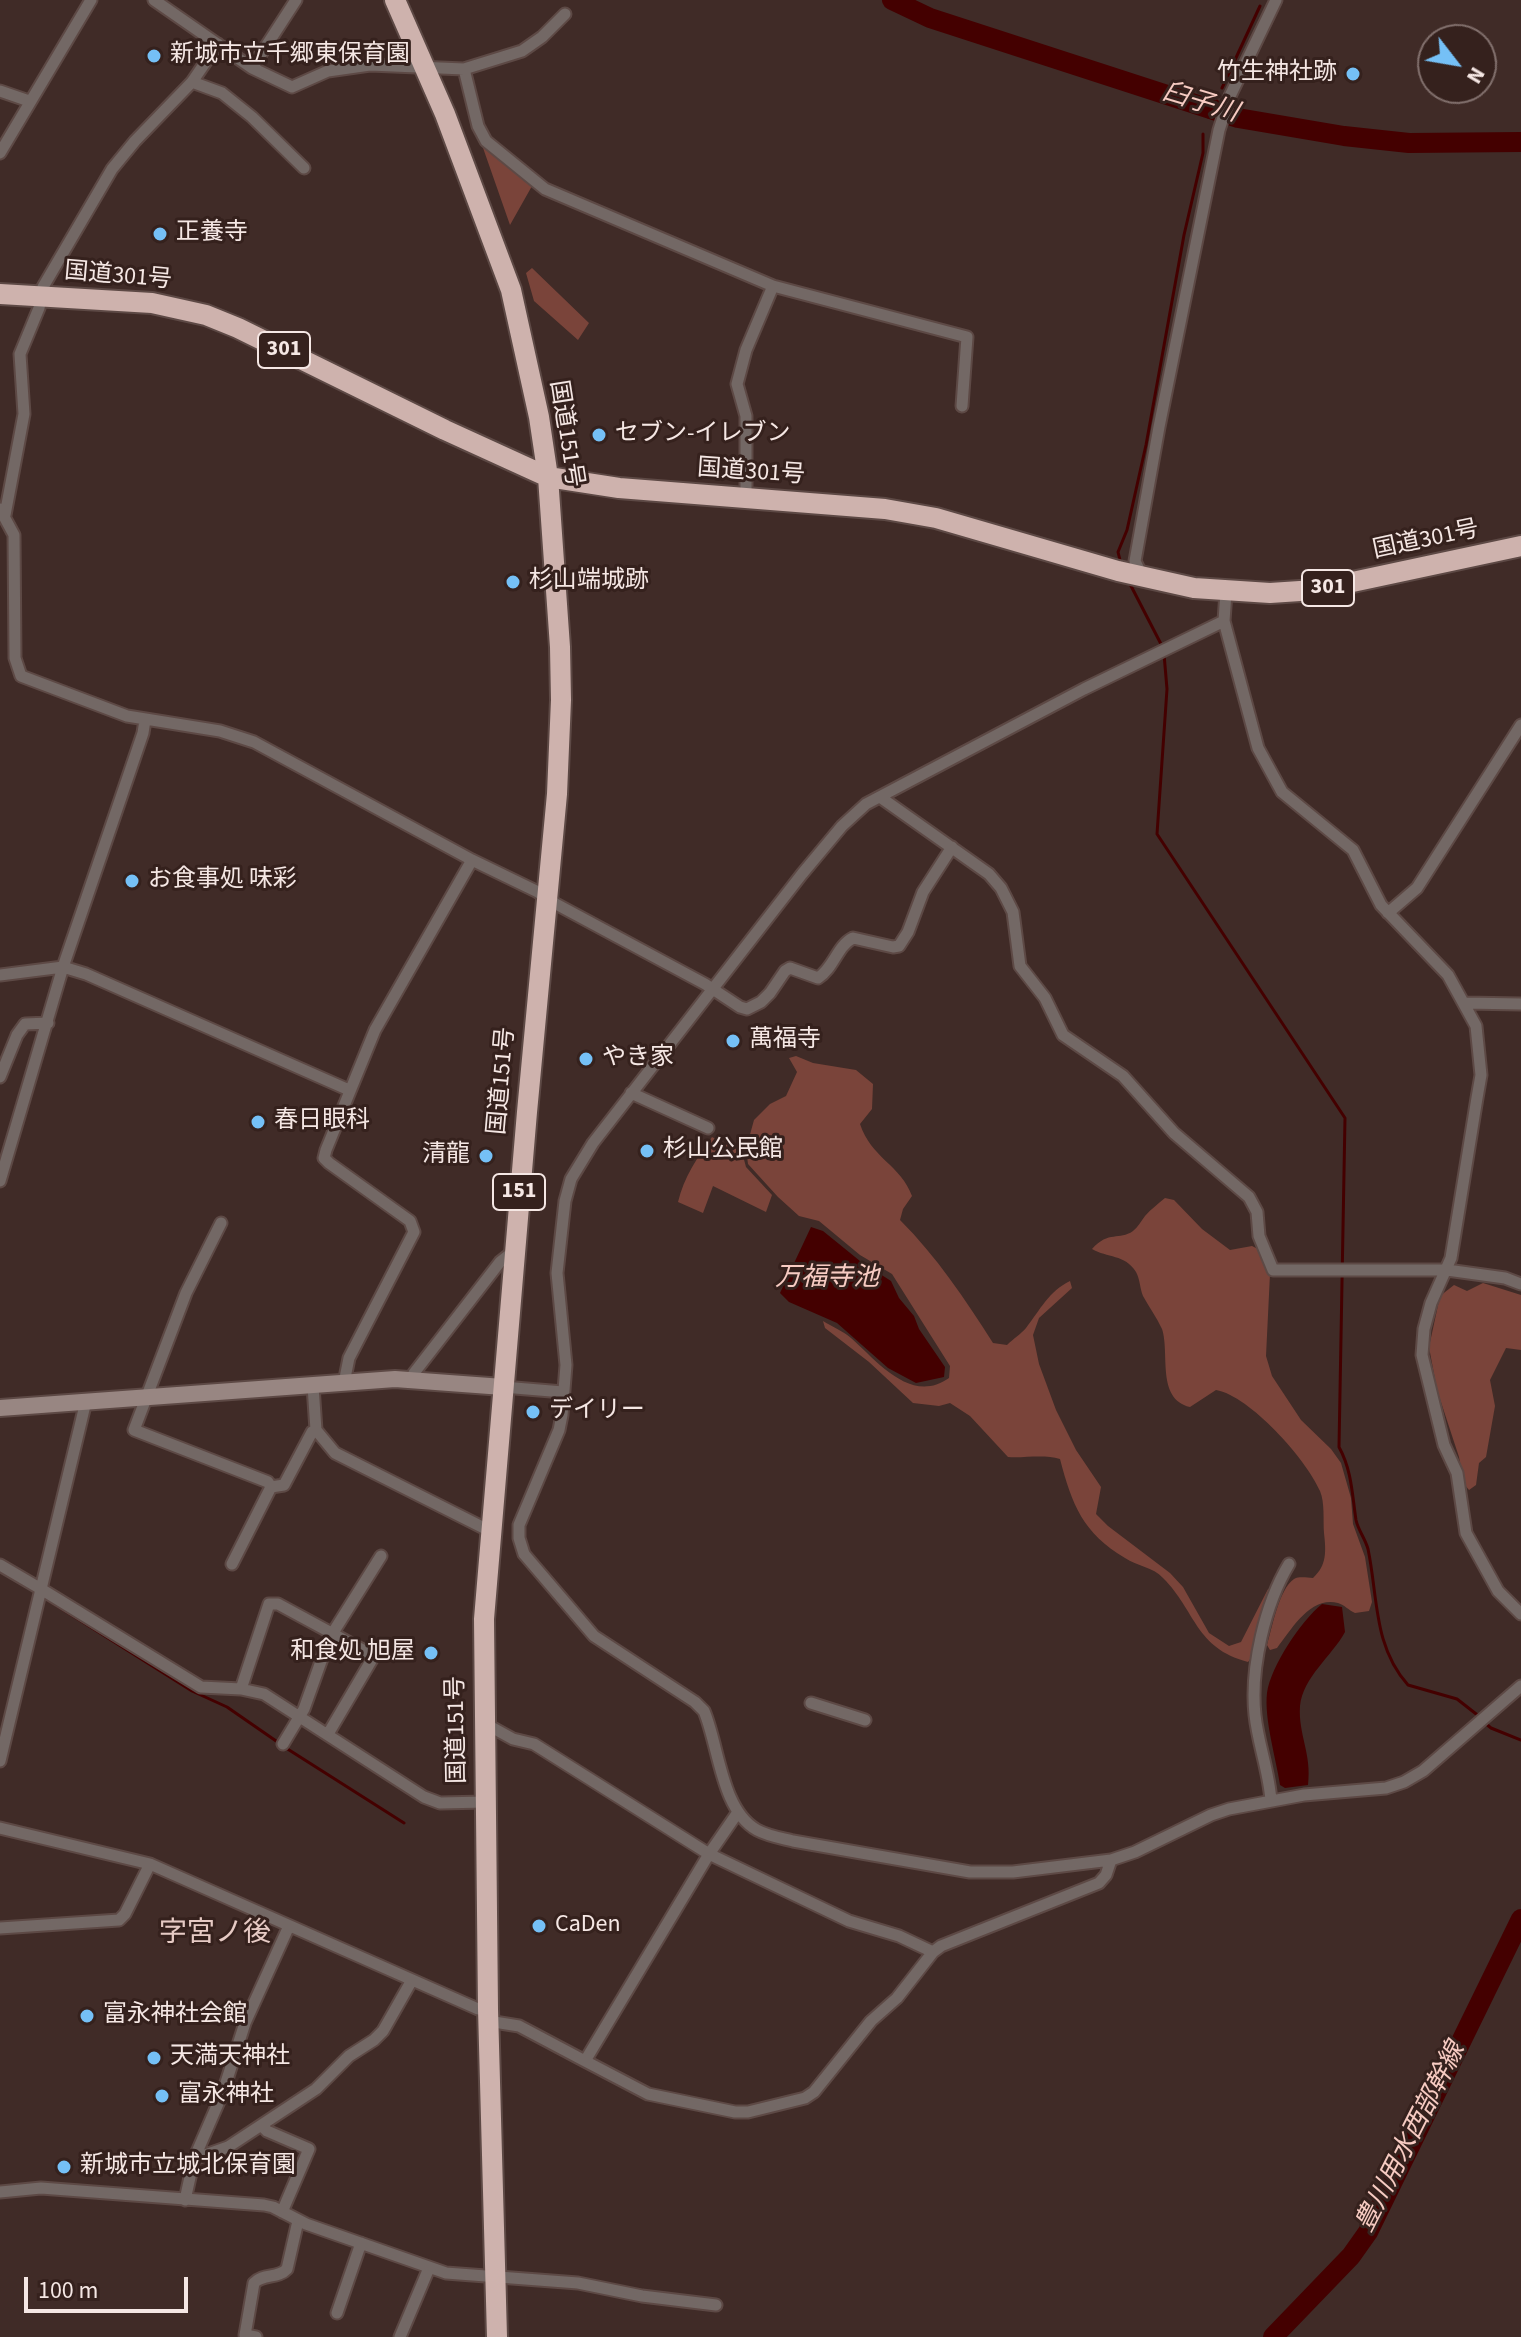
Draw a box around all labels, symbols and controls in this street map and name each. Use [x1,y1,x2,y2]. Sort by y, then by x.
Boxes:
north arrow [1417,24,1497,104]
place label: 新城市立千郷東保育園 [170,42,410,70]
marker: 新城市立千郷東保育園 [145,47,163,65]
place label: 竹生神社跡 [1217,60,1337,88]
text: N [1458,61,1493,90]
marker: 竹生神社跡 [1344,65,1362,83]
water label: 臼子川 [1158,78,1242,130]
place label: 正養寺 [176,220,248,248]
marker: 正養寺 [151,225,169,243]
street label: 国道301号 [63,258,173,296]
road number: 301 [258,332,310,368]
street label: 国道151号 [542,379,588,489]
place label: セブン-イレブン [615,421,790,449]
marker: セブン-イレブン [590,426,608,444]
street label: 国道301号 [696,455,806,491]
street label: 国道301号 [1370,516,1482,566]
place label: 杉山端城跡 [529,568,649,596]
road number: 301 [1302,570,1354,606]
marker: 杉山端城跡 [504,573,522,591]
place label: お食事処 味彩 [148,867,297,895]
marker: お食事処 味彩 [123,872,141,890]
street label: 国道151号 [484,1026,522,1136]
place label: 萬福寺 [749,1027,821,1055]
marker: 萬福寺 [724,1032,742,1050]
place label: やき家 [602,1045,674,1073]
marker: やき家 [577,1050,595,1068]
place label: 春日眼科 [274,1108,370,1136]
marker: 春日眼科 [249,1113,267,1131]
place label: 杉山公民館 [663,1137,783,1165]
place label: 清龍 [422,1142,470,1170]
marker: 杉山公民館 [638,1142,656,1160]
marker: 清龍 [477,1147,495,1165]
road number: 151 [493,1174,545,1210]
water label: 万福寺池 [775,1263,879,1295]
place label: デイリー [549,1398,645,1426]
marker: デイリー [524,1403,542,1421]
place label: 和食処 旭屋 [290,1639,415,1667]
marker: 和食処 旭屋 [422,1644,440,1662]
street label: 国道151号 [443,1676,473,1784]
place label: CaDen [555,1912,621,1940]
marker: CaDen [530,1917,548,1935]
district label: 字宮ノ後 [159,1918,271,1952]
place label: 富永神社会館 [103,2002,247,2030]
marker: 富永神社会館 [78,2007,96,2025]
water label: 豊川用水西部幹線 [1351,2038,1473,2238]
place label: 天満天神社 [170,2044,290,2072]
marker: 天満天神社 [145,2049,163,2067]
place label: 富永神社 [178,2082,274,2110]
marker: 富永神社 [153,2087,171,2105]
place label: 新城市立城北保育園 [80,2153,296,2181]
marker: 新城市立城北保育園 [55,2158,73,2176]
scale bar [28,2261,192,2311]
text: 100 m [38,2273,98,2308]

